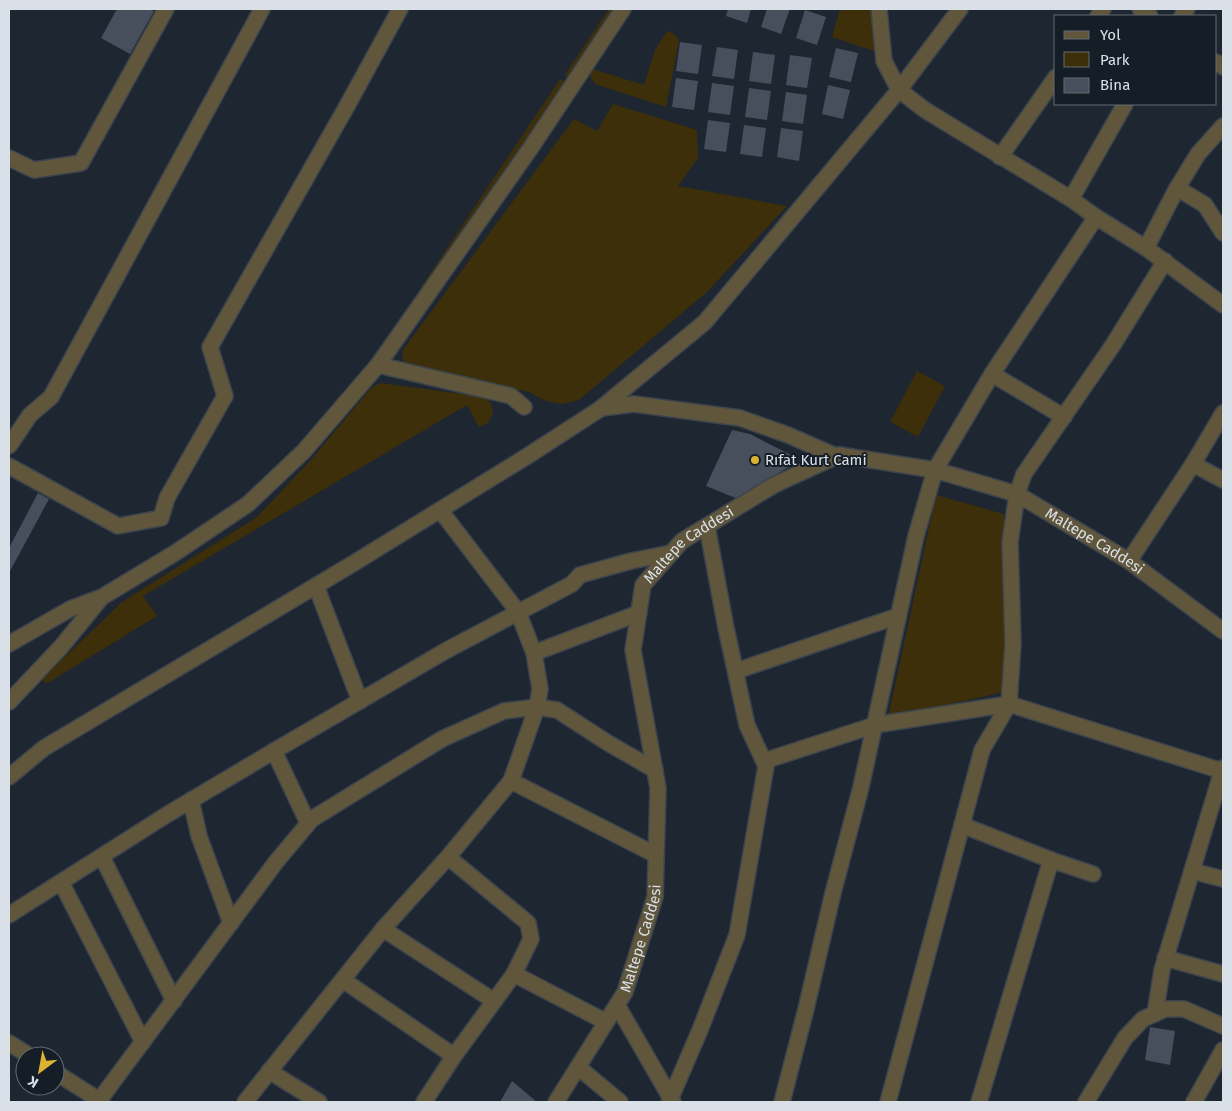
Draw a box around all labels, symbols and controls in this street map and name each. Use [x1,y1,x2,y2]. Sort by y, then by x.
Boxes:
legend [1054,15,1217,105]
text: Yol [1100,26,1121,44]
text: Park [1100,51,1130,69]
text: Bina [1100,76,1130,94]
place label: Rıfat Kurt Cami [765,451,867,469]
marker: Rıfat Kurt Cami [749,454,761,466]
street label: Maltepe Caddesi [640,503,737,587]
street label: Maltepe Caddesi [1042,504,1148,578]
street label: Maltepe Caddesi [616,884,664,995]
north arrow [15,1046,65,1096]
text: K [24,1071,42,1091]

